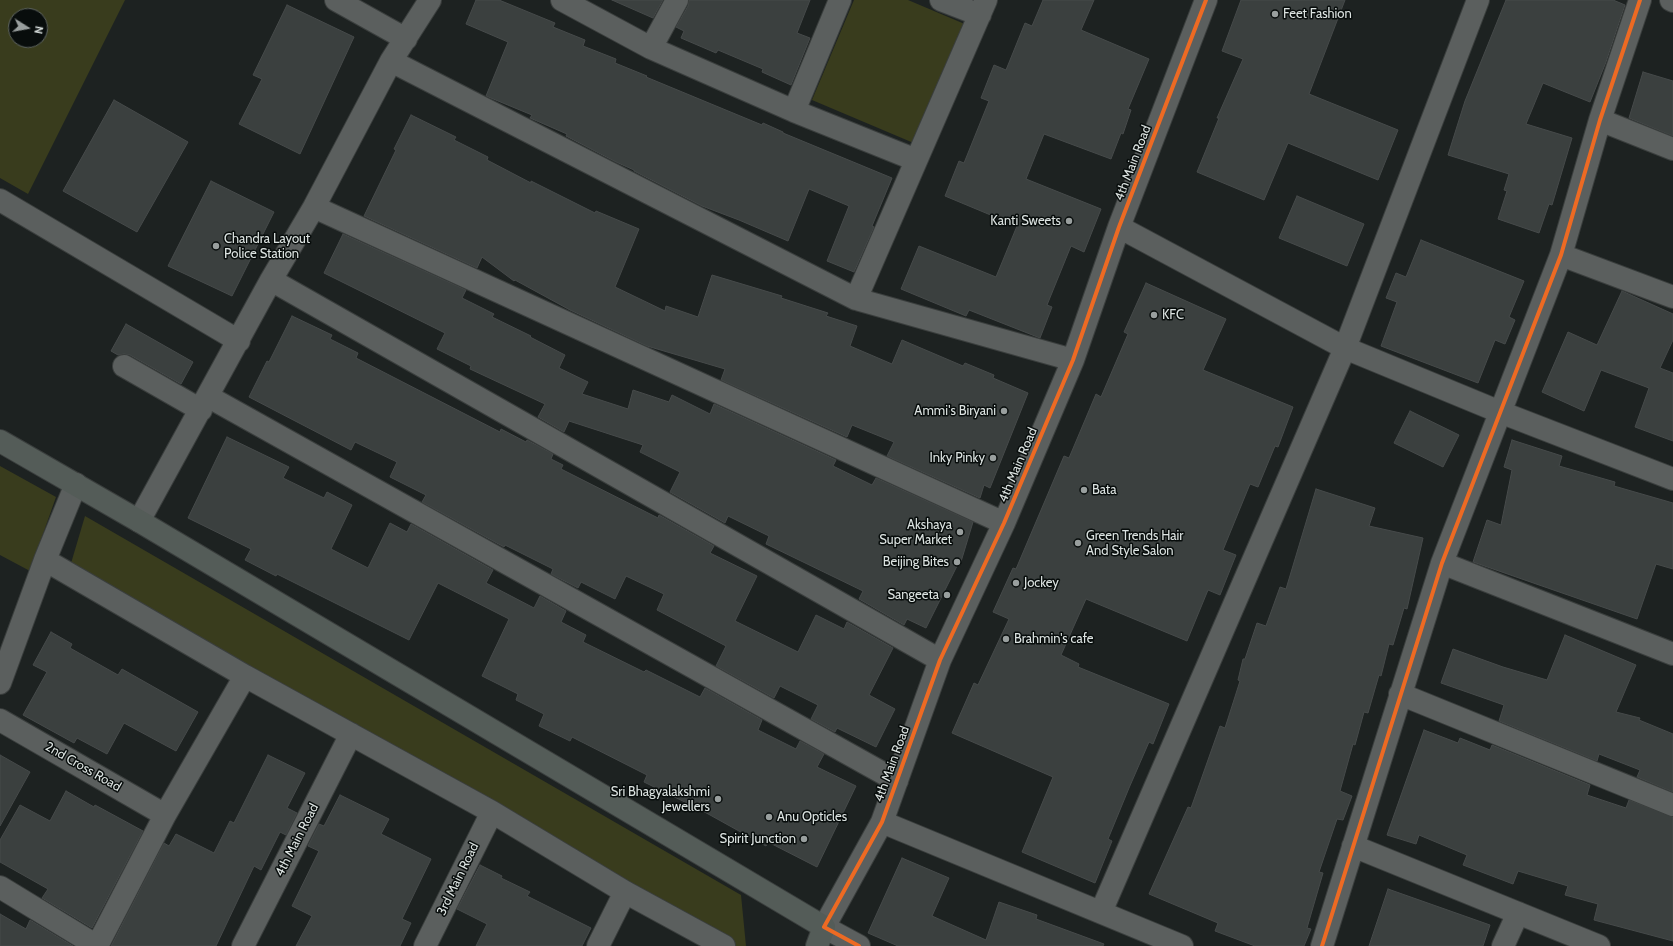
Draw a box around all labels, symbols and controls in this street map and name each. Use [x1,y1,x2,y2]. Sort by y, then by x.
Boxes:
place label: Feet Fashion [1283,6,1352,22]
north arrow [8,8,48,48]
marker: Feet Fashion [1270,9,1280,19]
text: N [31,25,46,35]
street label: 4th Main Road [1111,123,1155,203]
place label: Kanti Sweets [990,213,1061,229]
marker: Kanti Sweets [1064,216,1074,226]
place label: Chandra Layout Police Station [224,231,310,262]
marker: Chandra Layout Police Station [211,241,221,251]
place label: KFC [1162,307,1184,323]
marker: KFC [1149,310,1159,320]
place label: Ammi's Biryani [914,403,996,419]
marker: Ammi's Biryani [999,406,1009,416]
street label: 4th Main Road [995,425,1041,505]
place label: Inky Pinky [929,450,985,466]
marker: Inky Pinky [988,453,998,463]
place label: Bata [1092,482,1116,498]
marker: Bata [1079,485,1089,495]
place label: Akshaya Super Market [879,517,952,548]
marker: Akshaya Super Market [955,527,965,537]
place label: Green Trends Hair And Style Salon [1086,528,1183,559]
marker: Green Trends Hair And Style Salon [1073,538,1083,548]
place label: Beijing Bites [883,554,949,570]
marker: Beijing Bites [952,557,962,567]
place label: Jockey [1024,575,1059,591]
marker: Jockey [1011,578,1021,588]
place label: Sangeeta [887,587,939,603]
marker: Sangeeta [942,590,952,600]
place label: Brahmin's cafe [1014,631,1093,647]
marker: Brahmin's cafe [1001,634,1011,644]
street label: 4th Main Road [871,724,913,804]
street label: 2nd Cross Road [42,739,124,795]
place label: Sri Bhagyalakshmi Jewellers [611,784,710,815]
marker: Sri Bhagyalakshmi Jewellers [713,794,723,804]
street label: 4th Main Road [272,801,322,879]
place label: Anu Opticles [777,809,847,825]
marker: Anu Opticles [764,812,774,822]
place label: Spirit Junction [720,831,796,847]
marker: Spirit Junction [799,834,809,844]
street label: 3rd Main Road [434,840,482,918]

